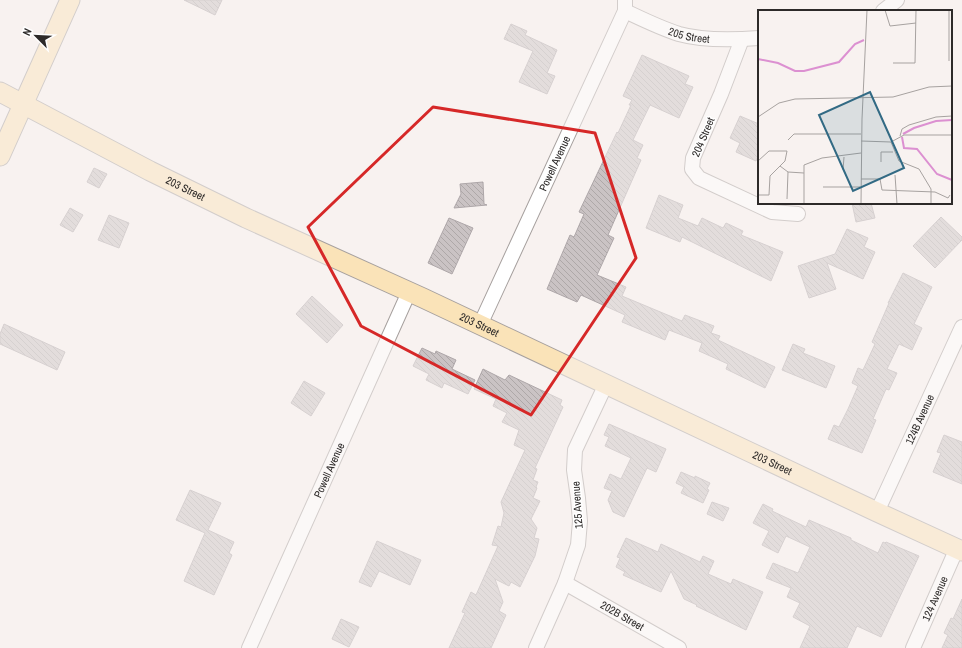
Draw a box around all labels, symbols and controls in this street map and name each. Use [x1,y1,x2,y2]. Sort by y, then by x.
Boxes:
inset map [758,10,952,204]
north arrow [16,16,56,56]
street label: 205 Street [667,24,711,46]
text: N [19,26,35,38]
street label: 204 Street [688,115,718,159]
street label: Powell Avenue [536,134,573,193]
street label: 203 Street [164,173,208,204]
street label: 203 Street [458,309,502,340]
street label: 124B Avenue [902,392,937,447]
street label: Powell Avenue [310,440,347,500]
street label: 203 Street [751,447,795,478]
street label: 125 Avenue [568,481,586,529]
street label: 124 Avenue [919,574,951,623]
street label: 202B Street [598,598,647,634]

